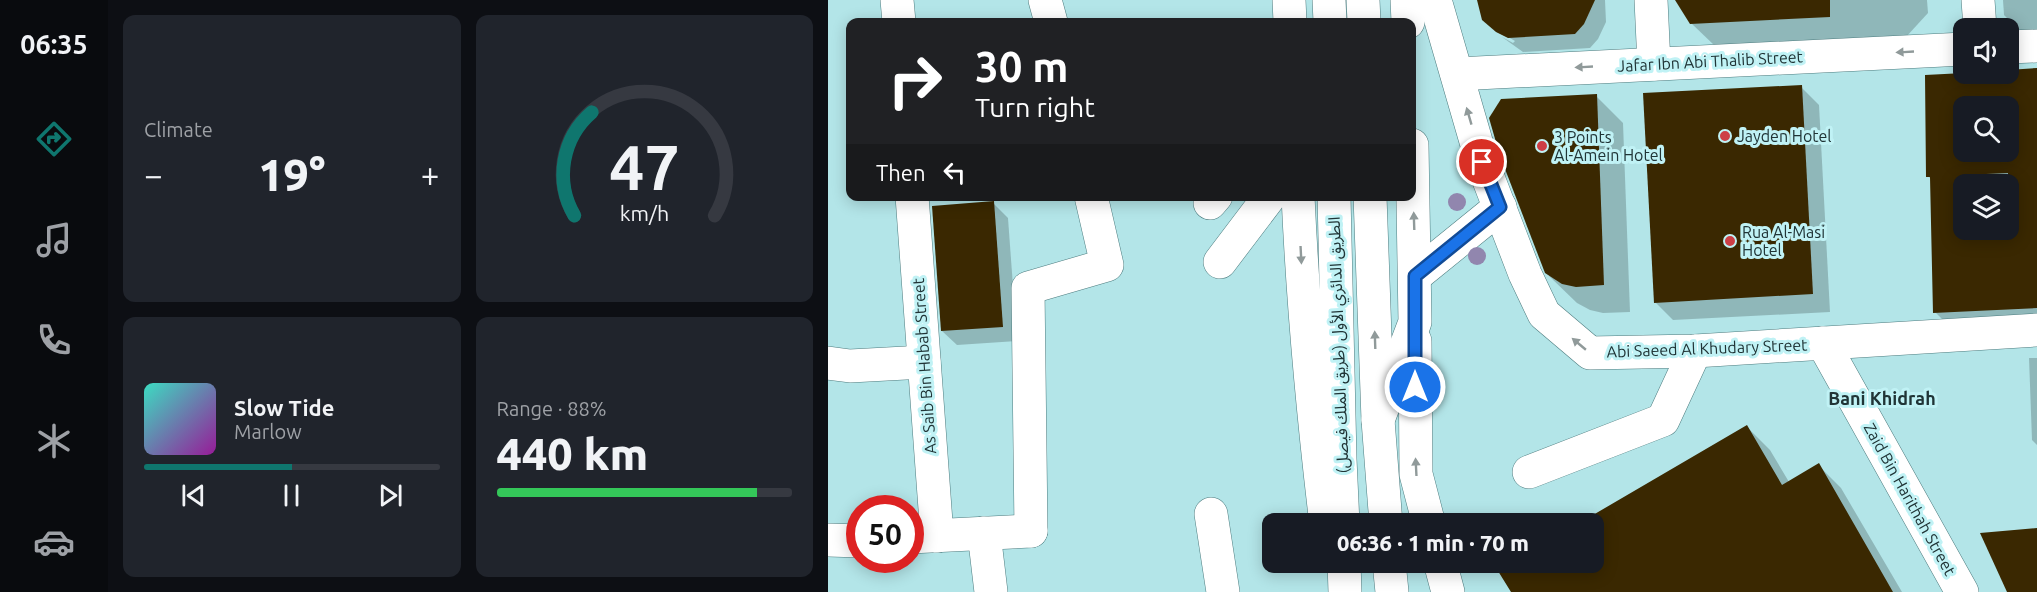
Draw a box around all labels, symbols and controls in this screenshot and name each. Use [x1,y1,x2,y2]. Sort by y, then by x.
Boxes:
map controls [1953,18,2019,240]
button: sound [1953,18,2019,84]
text: 06:35 [20,29,88,59]
icon: right [876,42,954,120]
text: 30 m [975,43,1069,90]
street label: Jafar Ibn Abi Thalib Street [1617,47,1804,75]
one-way arrow [1896,48,1915,57]
one-way arrow [1575,63,1594,72]
text: Turn right [975,92,1095,122]
button: search [1953,96,2019,162]
one-way arrow [1464,107,1473,125]
icon: directions [33,118,75,160]
text: Climate [144,118,213,141]
place label: Jayden Hotel [1737,127,1832,145]
place label: 3 Points Al-Amein Hotel [1554,128,1663,164]
marker: Jayden Hotel [1718,129,1732,143]
text: 47 [609,132,679,202]
pin [1456,136,1507,187]
marker: 3 Points Al-Amein Hotel [1535,139,1549,153]
icon: arrive [1465,145,1498,178]
text: 19° [258,149,325,200]
text: − [144,156,163,193]
text: + [421,156,439,193]
icon: left [938,156,971,189]
text: Then [876,160,926,185]
button: layers [1953,174,2019,240]
text: km/h [619,201,669,225]
one-way arrow [1409,211,1418,230]
street label: الطريق الدائري الأول (طريق الملك فيصل) [1325,216,1355,474]
icon: music [33,219,75,261]
place label: Rua Al-Masi Hotel [1742,223,1825,259]
marker: Rua Al-Masi Hotel [1723,234,1737,248]
one-way arrow [1296,245,1305,264]
street label: As Saib Bin Habab Street [909,277,939,455]
icon: phone [33,319,75,361]
one-way arrow [1370,331,1380,350]
street label: Abi Saeed Al Khudary Street [1606,335,1808,361]
one-way arrow [1572,338,1587,351]
position arrow [1383,355,1447,419]
district label: Bani Khidrah [1828,388,1936,408]
text: Slow Tide [234,395,334,420]
text: Range · 88% [497,397,607,420]
icon: climate [33,420,75,462]
text: Marlow [234,420,302,443]
street label: Zaid Bin Harithah Street [1861,420,1960,579]
text: 440 km [497,428,648,479]
one-way arrow [1411,457,1420,476]
icon: previous [177,479,210,512]
icon: pause [275,479,308,512]
icon: next [374,479,407,512]
speed limit sign: 50 [846,495,924,573]
icon: car [33,521,75,563]
text: 06:36 · 1 min · 70 m [1337,530,1529,555]

